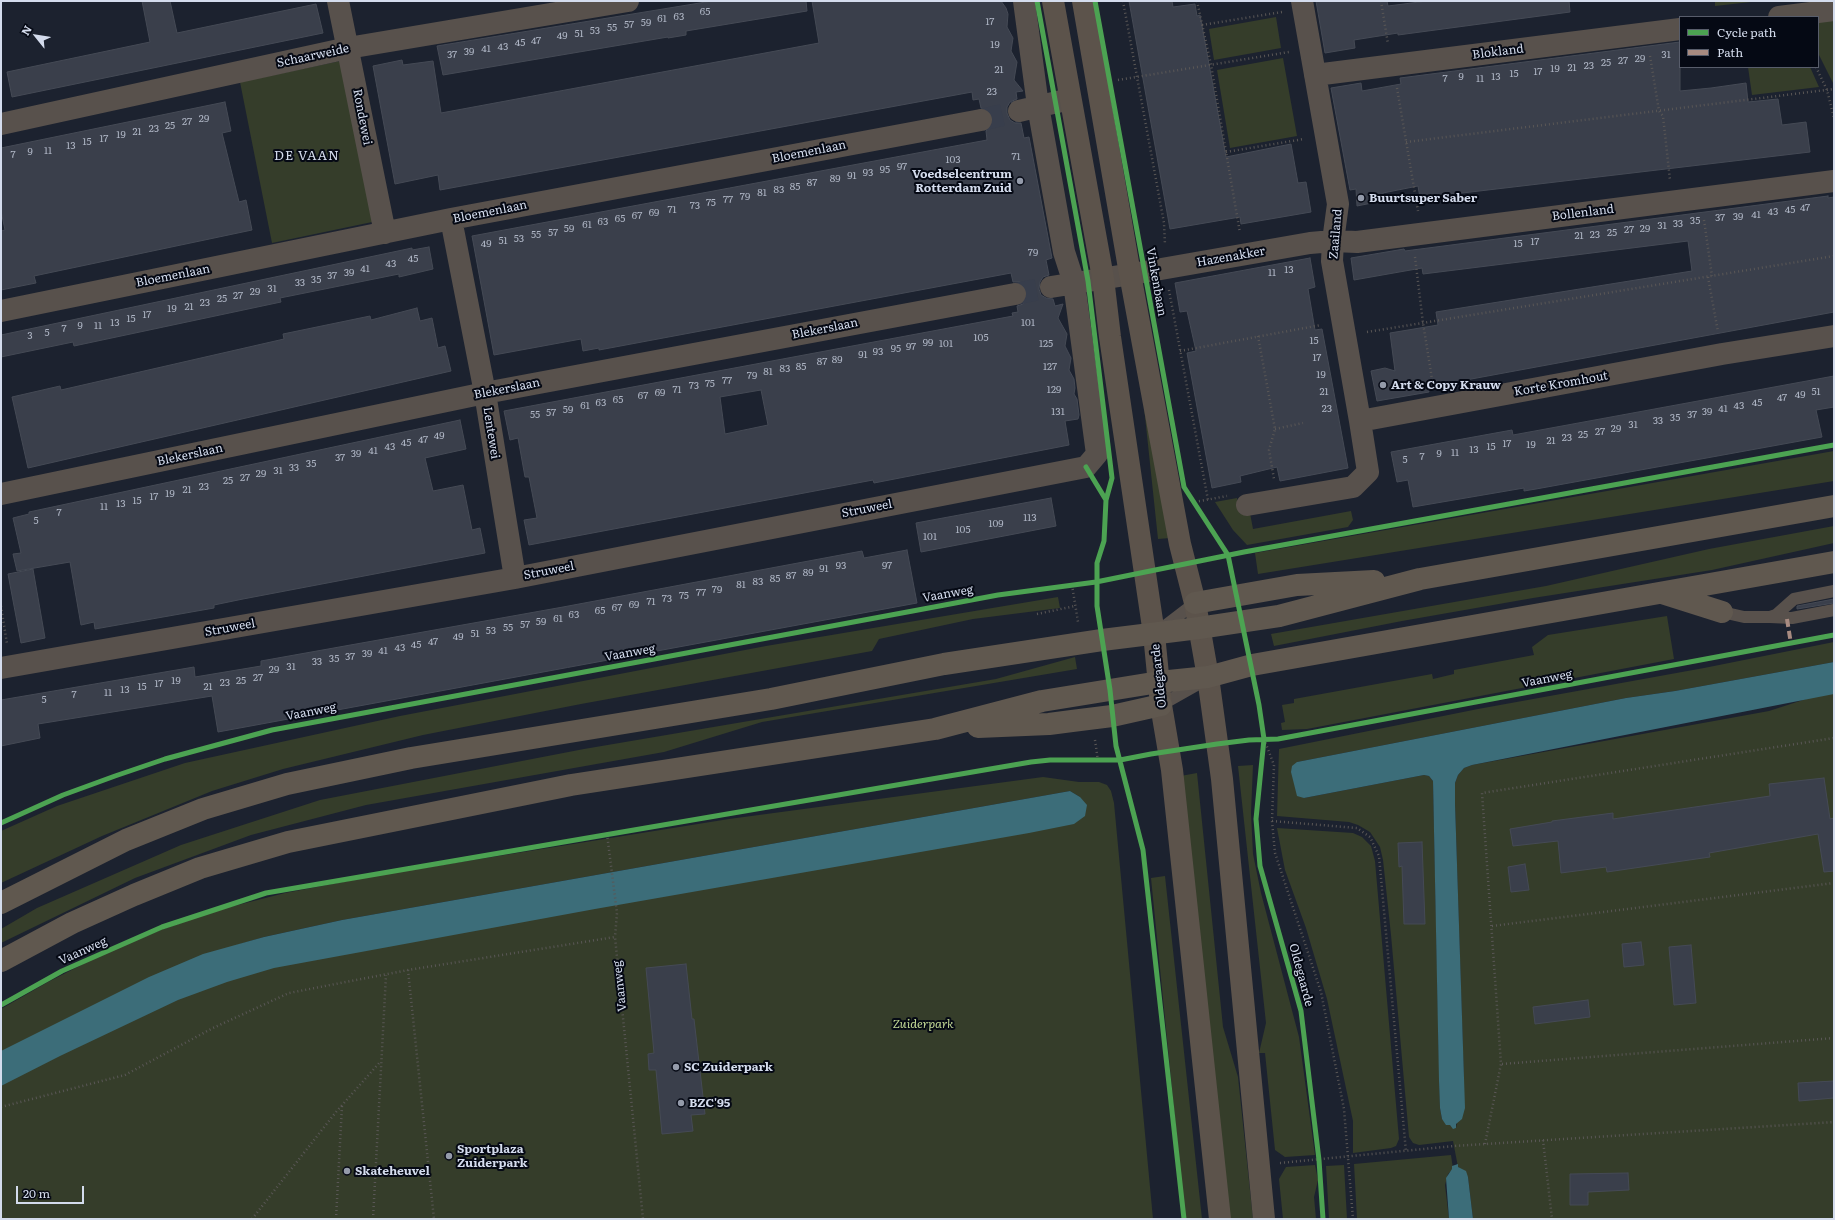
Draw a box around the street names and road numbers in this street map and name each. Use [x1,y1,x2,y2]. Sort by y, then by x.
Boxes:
street label: Schaarweide [276,41,350,71]
street label: Blokland [1472,42,1524,62]
street label: Rondewei [350,88,374,146]
street label: Bloemenlaan [771,138,847,166]
street label: Bloemenlaan [452,198,528,226]
street label: Bollenland [1551,202,1615,224]
street label: Zaailand [1327,208,1345,260]
street label: Hazenakker [1196,244,1266,270]
street label: Vinkenbaan [1143,247,1169,317]
street label: Bloemenlaan [135,262,211,290]
street label: Blekerslaan [791,316,859,342]
street label: Korte Kromhout [1513,369,1609,399]
street label: Blekerslaan [473,376,541,402]
street label: Lentewei [480,406,502,460]
street label: Blekerslaan [156,441,224,469]
street label: Struweel [841,497,893,521]
street label: Struweel [523,559,575,583]
street label: Vaanweg [921,582,975,606]
street label: Struweel [204,616,256,640]
street label: Vaanweg [603,641,657,665]
street label: Oldegaarde [1148,643,1170,709]
street label: Vaanweg [1520,667,1574,691]
street label: Vaanweg [284,700,338,724]
street label: Vaanweg [57,934,109,968]
street label: Oldegaarde [1286,942,1316,1008]
street label: Vaanweg [610,960,630,1012]

